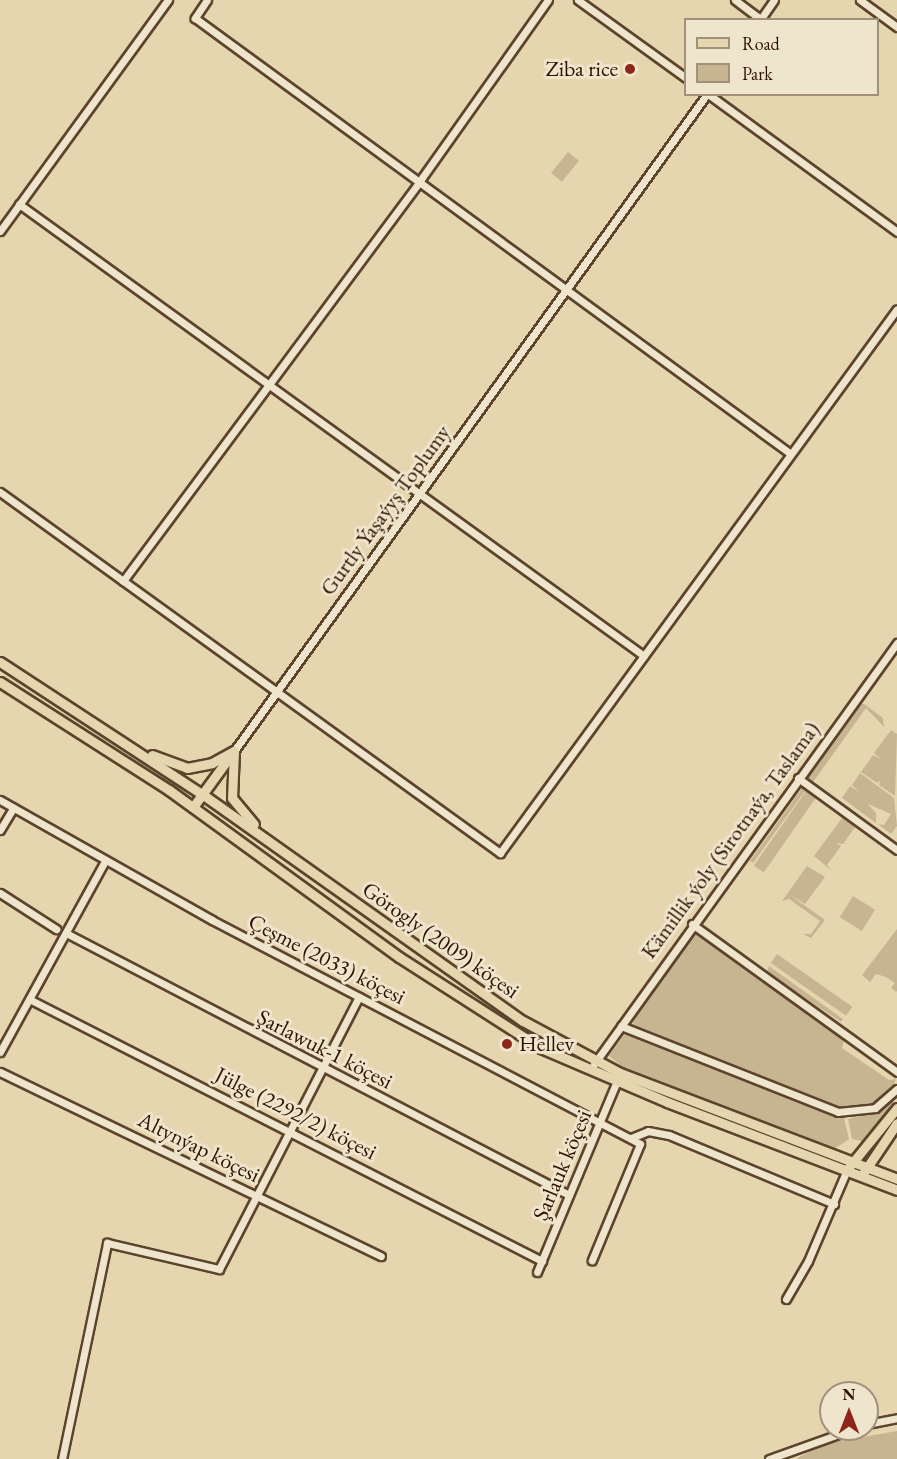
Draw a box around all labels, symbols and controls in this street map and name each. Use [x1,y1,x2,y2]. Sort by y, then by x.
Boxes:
legend [684,18,879,96]
text: Road [742,32,780,55]
place label: Ziba rice [545,56,618,82]
marker: Ziba rice [623,62,637,76]
text: Park [742,62,773,85]
street label: Gurtly Ýaşaýyş Toplumy [314,420,456,600]
street label: Kämillik ýoly (Sirotnaýa, Taslama) [635,716,825,964]
street label: Görogly (2009) köçesi [358,876,524,1004]
street label: Çeşme (2033) köçesi [244,908,410,1010]
street label: Şarlawuk-1 köçesi [253,1003,397,1095]
place label: Hellev [519,1031,574,1057]
marker: Hellev [500,1037,514,1051]
street label: Jülge (2292/2) köçesi [211,1061,381,1165]
street label: Altynýap köçesi [134,1106,264,1188]
street label: Şarlauk köçesi [527,1106,597,1224]
north arrow [819,1381,879,1441]
text: N [843,1384,855,1405]

